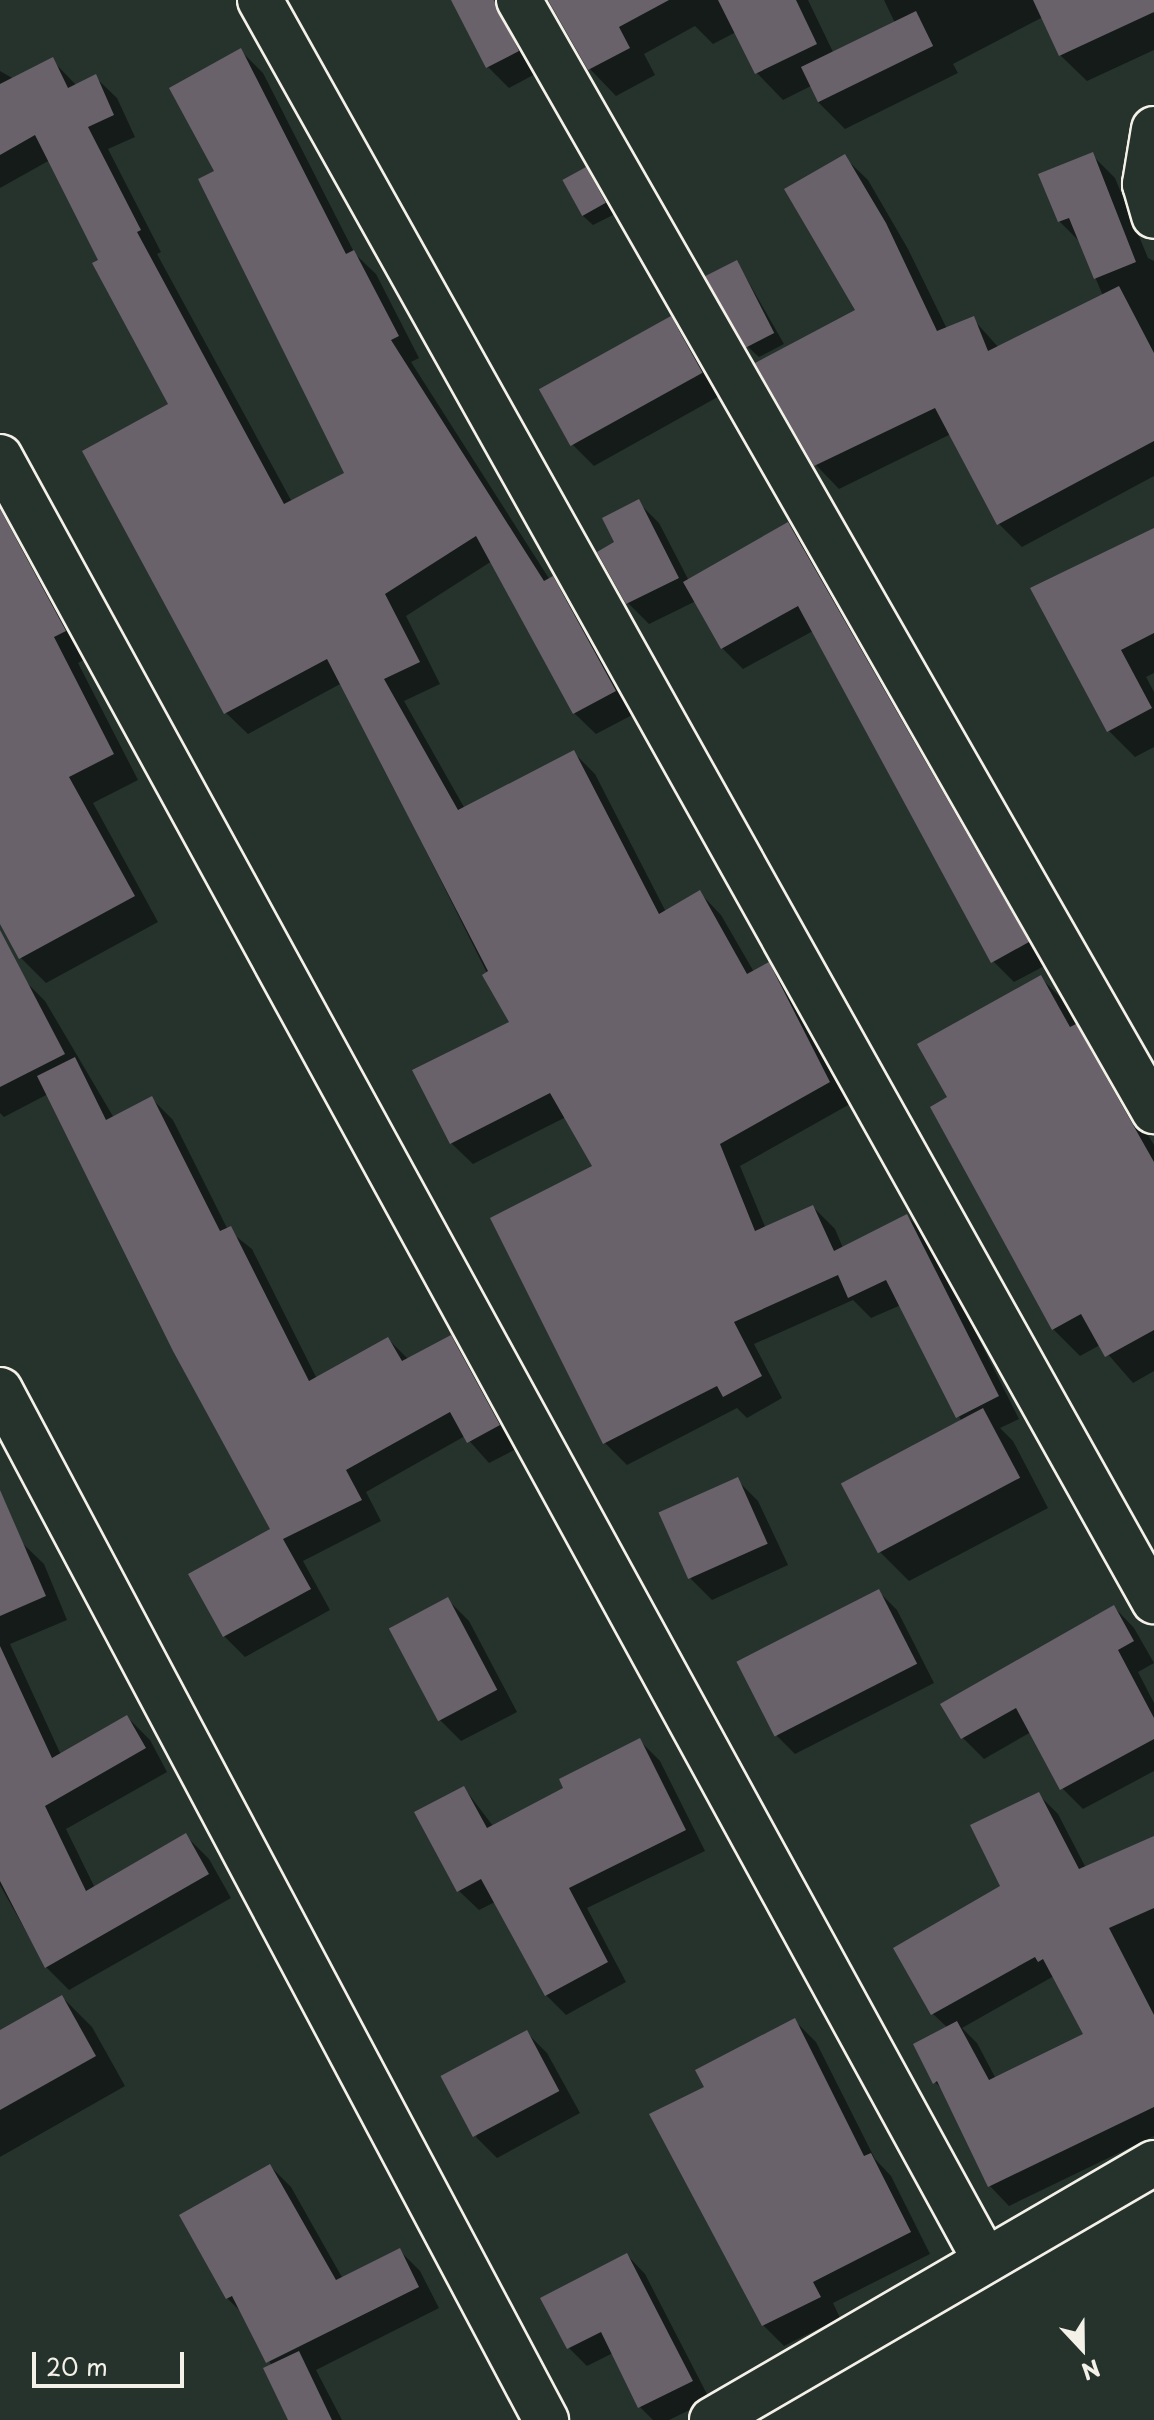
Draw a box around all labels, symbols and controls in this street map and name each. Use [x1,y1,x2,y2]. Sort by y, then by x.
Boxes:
north arrow [1042,2308,1122,2388]
scale bar [36,2336,188,2386]
text: 20 m [46,2348,108,2384]
text: N [1077,2352,1105,2389]

